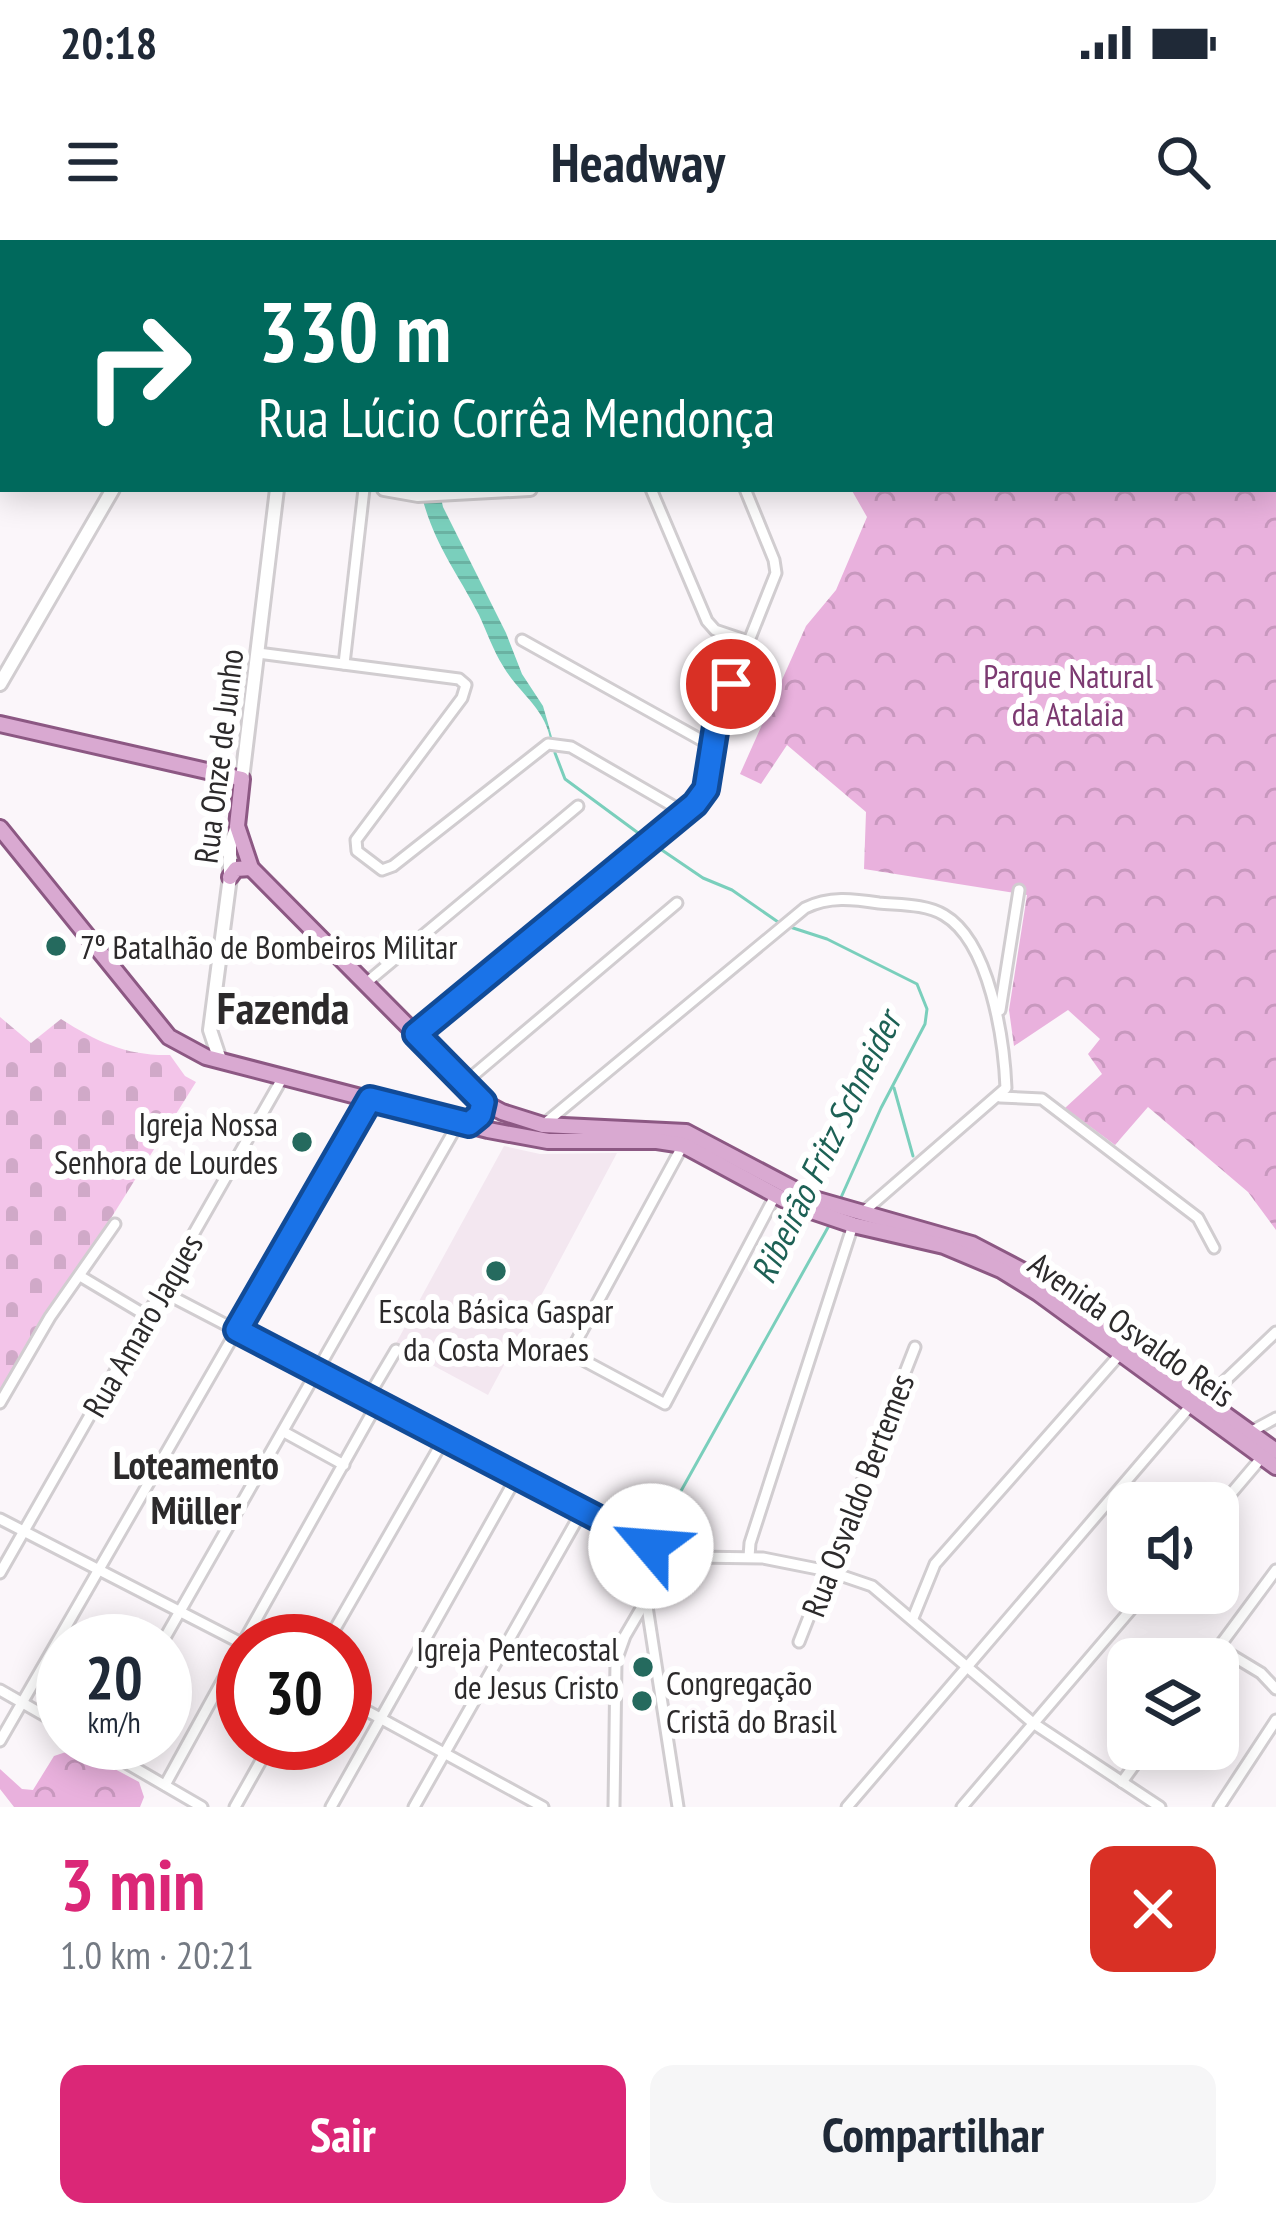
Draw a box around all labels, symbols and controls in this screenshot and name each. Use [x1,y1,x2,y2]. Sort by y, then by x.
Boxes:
text: 20:18 [60,13,157,71]
text: Headway [551,127,725,197]
icon: menu [60,129,126,195]
icon: search [1150,129,1216,195]
text: 330 m [258,276,451,385]
icon: right [60,288,216,444]
text: Rua Lúcio Corrêa Mendonça [258,382,775,452]
pin [680,633,782,735]
street label: Rua Onze de Junho [184,646,252,866]
icon: arrive [698,651,764,717]
park label: Parque Natural da Atalaia [983,654,1153,735]
place label: 7º Batalhão de Bombeiros Militar [80,925,457,968]
marker: 7º Batalhão de Bombeiros Militar [43,933,69,959]
district label: Fazenda [217,978,349,1036]
water label: Ribeirão Fritz Schneider [739,999,913,1290]
place label: Igreja Nossa Senhora de Lourdes [54,1102,278,1183]
marker: Igreja Nossa Senhora de Lourdes [289,1129,315,1155]
street label: Rua Amaro Jaques [72,1226,212,1424]
street label: Avenida Osvaldo Reis [1020,1242,1244,1416]
marker: Escola Básica Gaspar da Costa Moraes [483,1258,509,1284]
place label: Escola Básica Gaspar da Costa Moraes [379,1289,613,1370]
street label: Rua Osvaldo Bertemes [791,1368,923,1622]
district label: Loteamento Müller [113,1439,279,1535]
map controls [1107,1482,1239,1770]
button: sound [1107,1482,1239,1614]
position arrow [588,1483,714,1609]
speed limit sign: 30 [216,1614,372,1770]
place label: Igreja Pentecostal de Jesus Cristo [416,1627,619,1708]
text: 20 [85,1638,143,1716]
button: layers [1107,1638,1239,1770]
marker: Igreja Pentecostal de Jesus Cristo [630,1654,656,1680]
place label: Congregação Cristã do Brasil [666,1661,837,1742]
marker: Congregação Cristã do Brasil [629,1688,655,1714]
text: km/h [87,1702,141,1741]
text: 3 min [60,1837,205,1930]
button: close [1090,1846,1216,1972]
text: 1.0 km · 20:21 [60,1929,254,1980]
button: Sair [60,2065,626,2203]
button: Compartilhar [650,2065,1216,2203]

